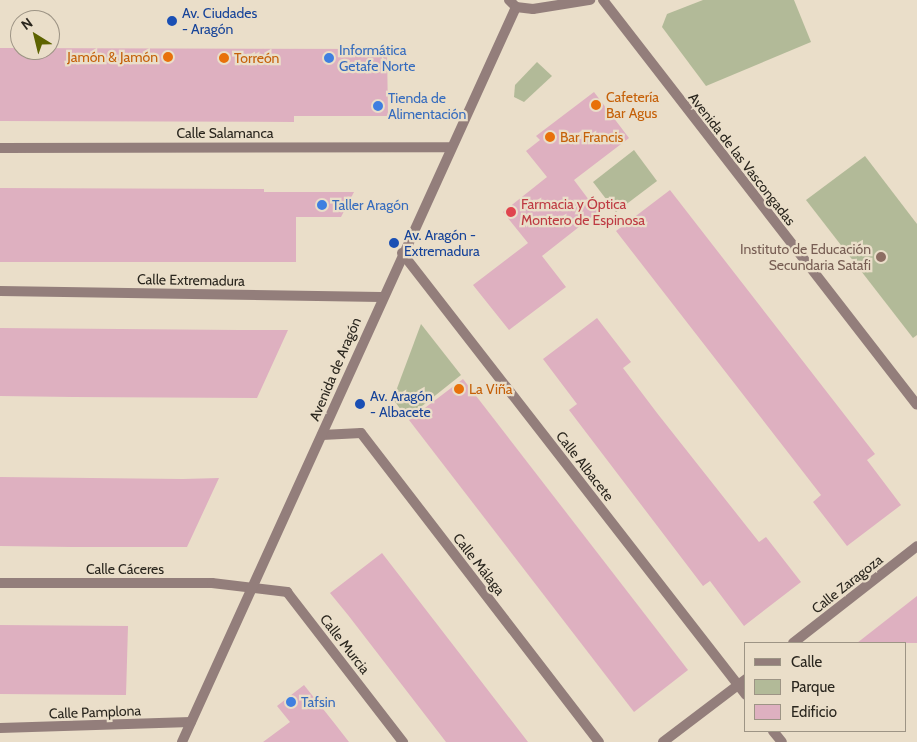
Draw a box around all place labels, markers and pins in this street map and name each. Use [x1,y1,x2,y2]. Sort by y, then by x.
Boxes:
place label: Av. Ciudades - Aragón [182,5,257,38]
marker: Av. Ciudades - Aragón [166,15,178,27]
place label: Informática Getafe Norte [339,42,415,74]
place label: Jamón & Jamón [67,49,158,65]
place label: Torreón [234,50,279,66]
marker: Jamón & Jamón [162,51,174,63]
marker: Torreón [218,52,230,64]
marker: Informática Getafe Norte [323,52,335,64]
place label: Cafetería Bar Agus [606,89,659,121]
place label: Tienda de Alimentación [388,90,466,122]
marker: Cafetería Bar Agus [590,99,602,111]
marker: Tienda de Alimentación [372,100,384,112]
place label: Bar Francis [560,129,623,145]
marker: Bar Francis [544,131,556,143]
place label: Farmacia y Óptica Montero de Espinosa [521,196,645,228]
place label: Taller Aragón [332,197,409,213]
marker: Taller Aragón [316,199,328,211]
marker: Farmacia y Óptica Montero de Espinosa [505,206,517,218]
place label: Av. Aragón - Extremadura [404,227,480,260]
marker: Av. Aragón - Extremadura [388,237,400,249]
place label: Instituto de Educación Secundaria Satafi [740,241,871,274]
marker: Instituto de Educación Secundaria Satafi [875,251,887,263]
place label: La Viña [469,381,513,397]
marker: La Viña [453,383,465,395]
place label: Av. Aragón - Albacete [370,388,433,421]
marker: Av. Aragón - Albacete [354,398,366,410]
place label: Tafsin [301,694,335,710]
marker: Tafsin [285,696,297,708]

